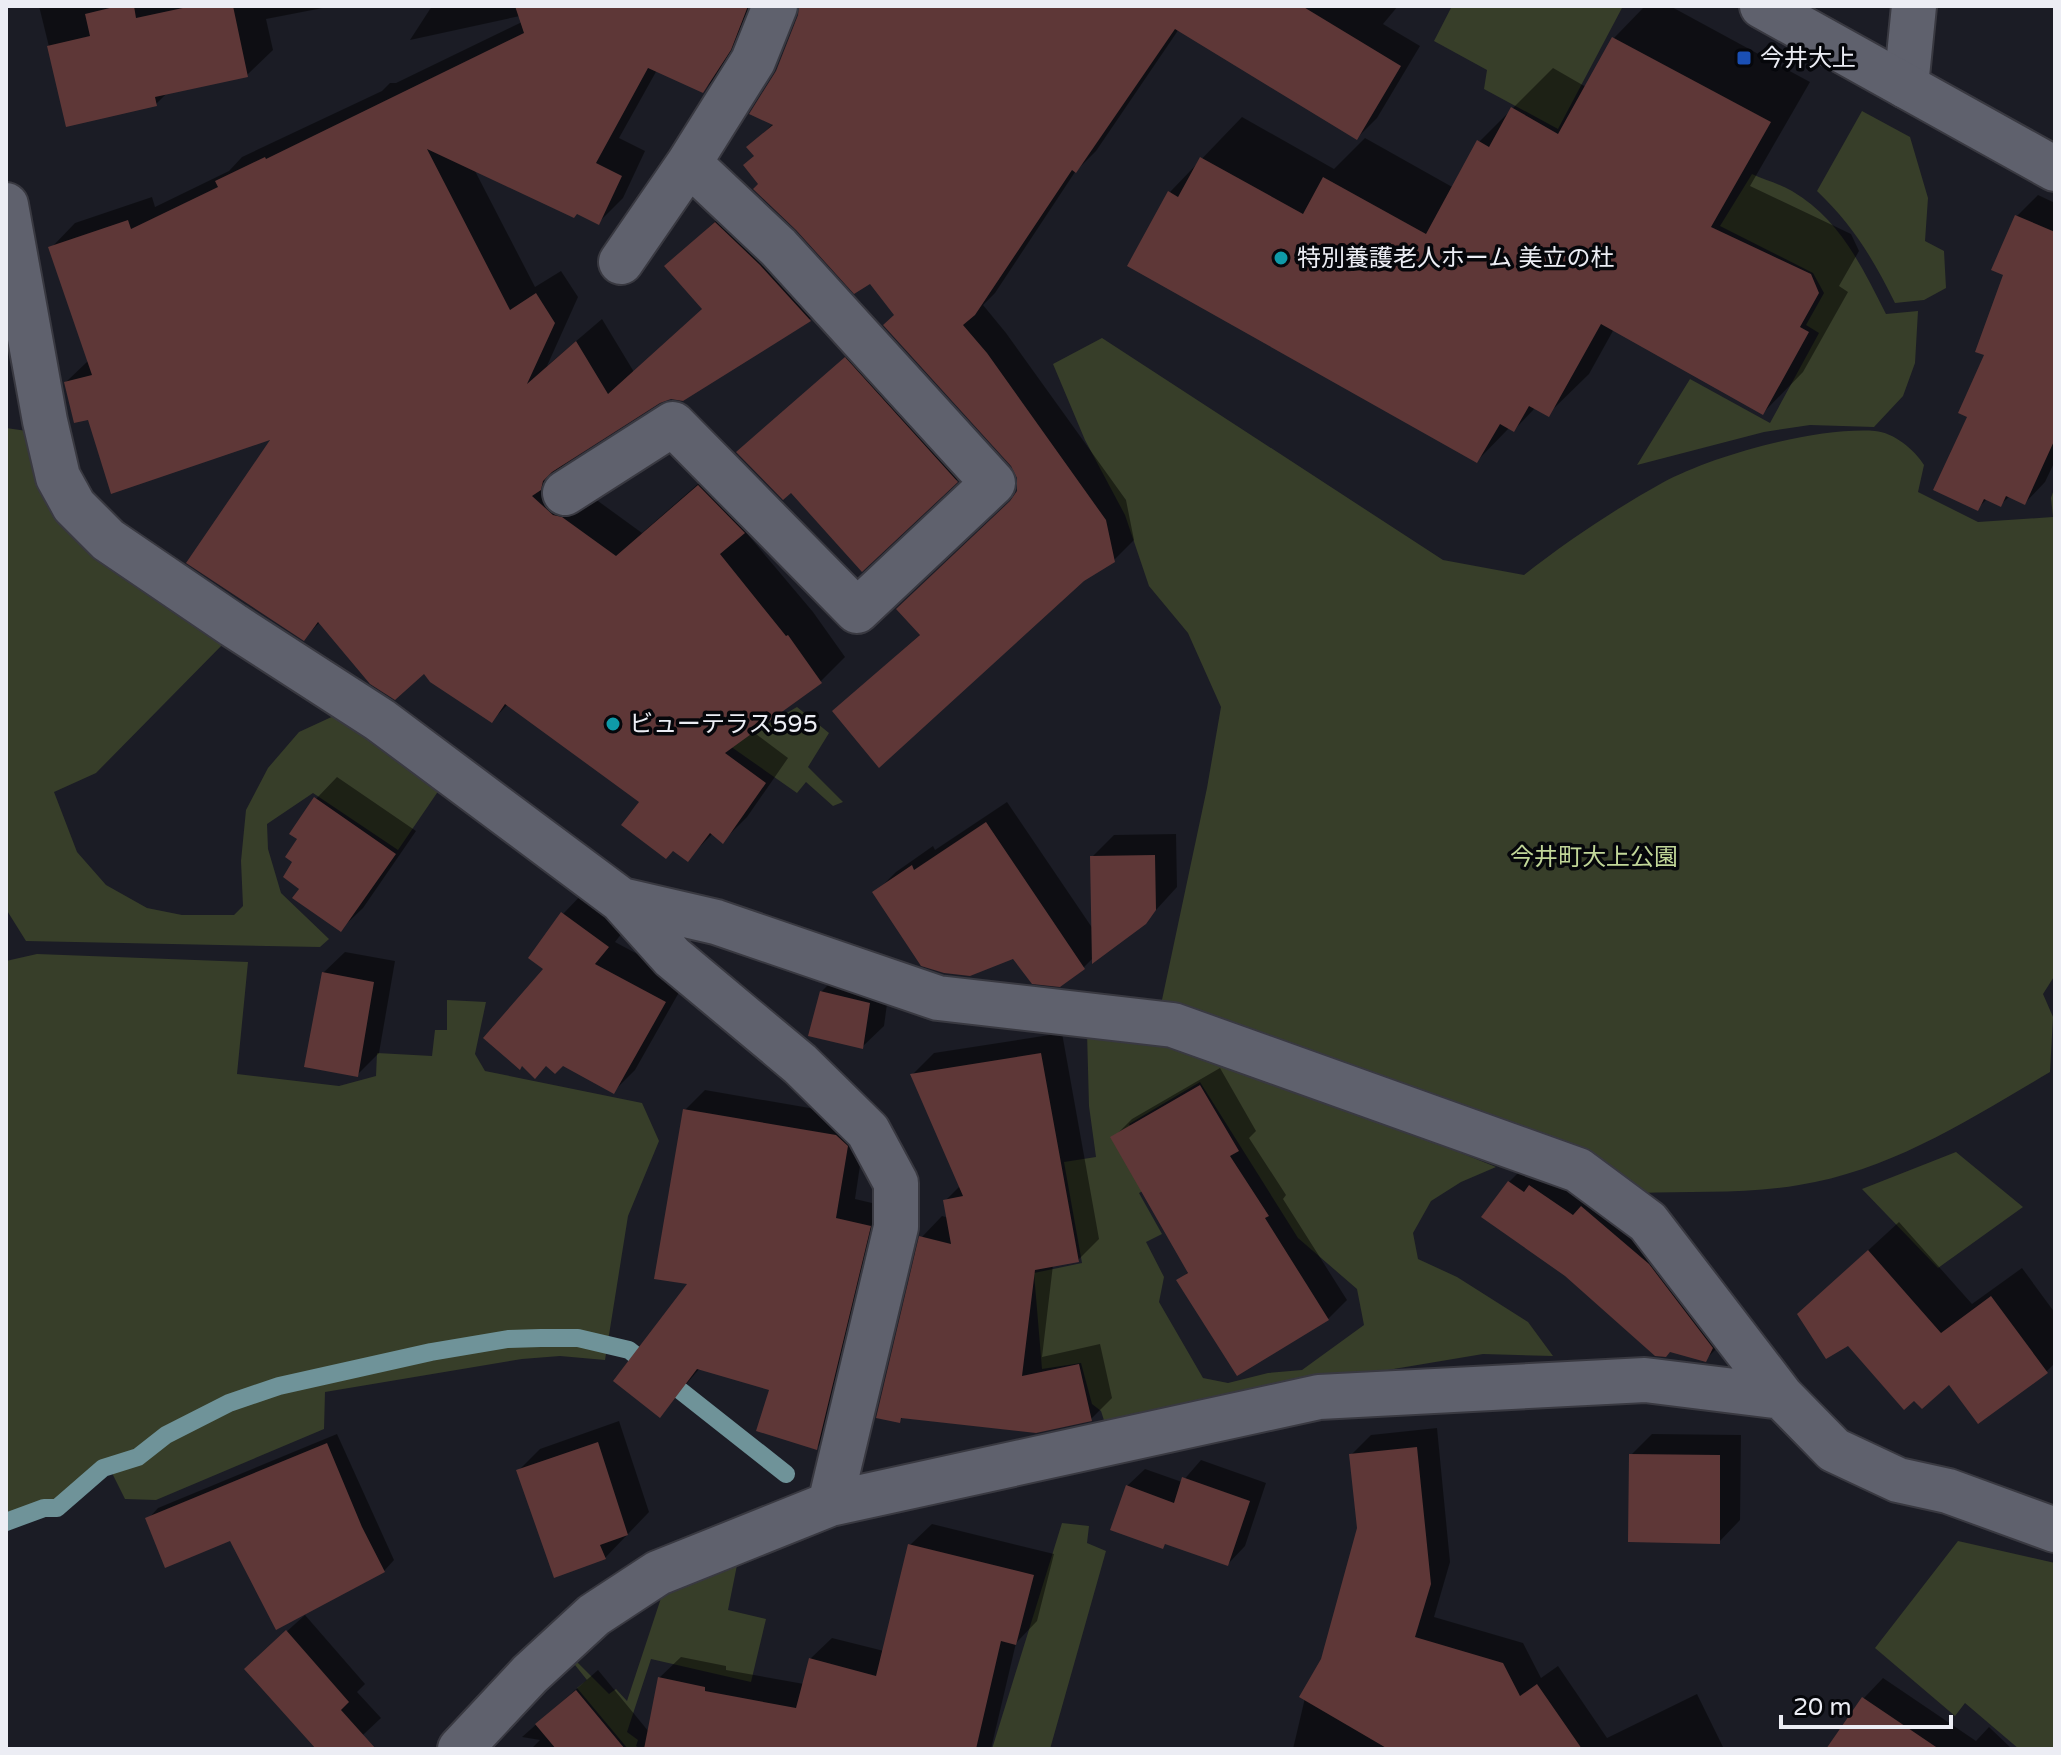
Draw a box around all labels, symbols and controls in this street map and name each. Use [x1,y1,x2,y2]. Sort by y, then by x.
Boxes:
place label: 今井大上 [1760,44,1856,73]
marker: 今井大上 [1735,49,1753,67]
place label: 特別養護老人ホーム 美立の杜 [1297,244,1615,273]
marker: 特別養護老人ホーム 美立の杜 [1272,249,1290,267]
place label: ビューテラス595 [629,710,818,739]
marker: ビューテラス595 [604,715,622,733]
park label: 今井町大上公園 [1510,843,1678,872]
scale bar [1781,1679,1951,1729]
text: 20 m [1793,1693,1851,1722]

